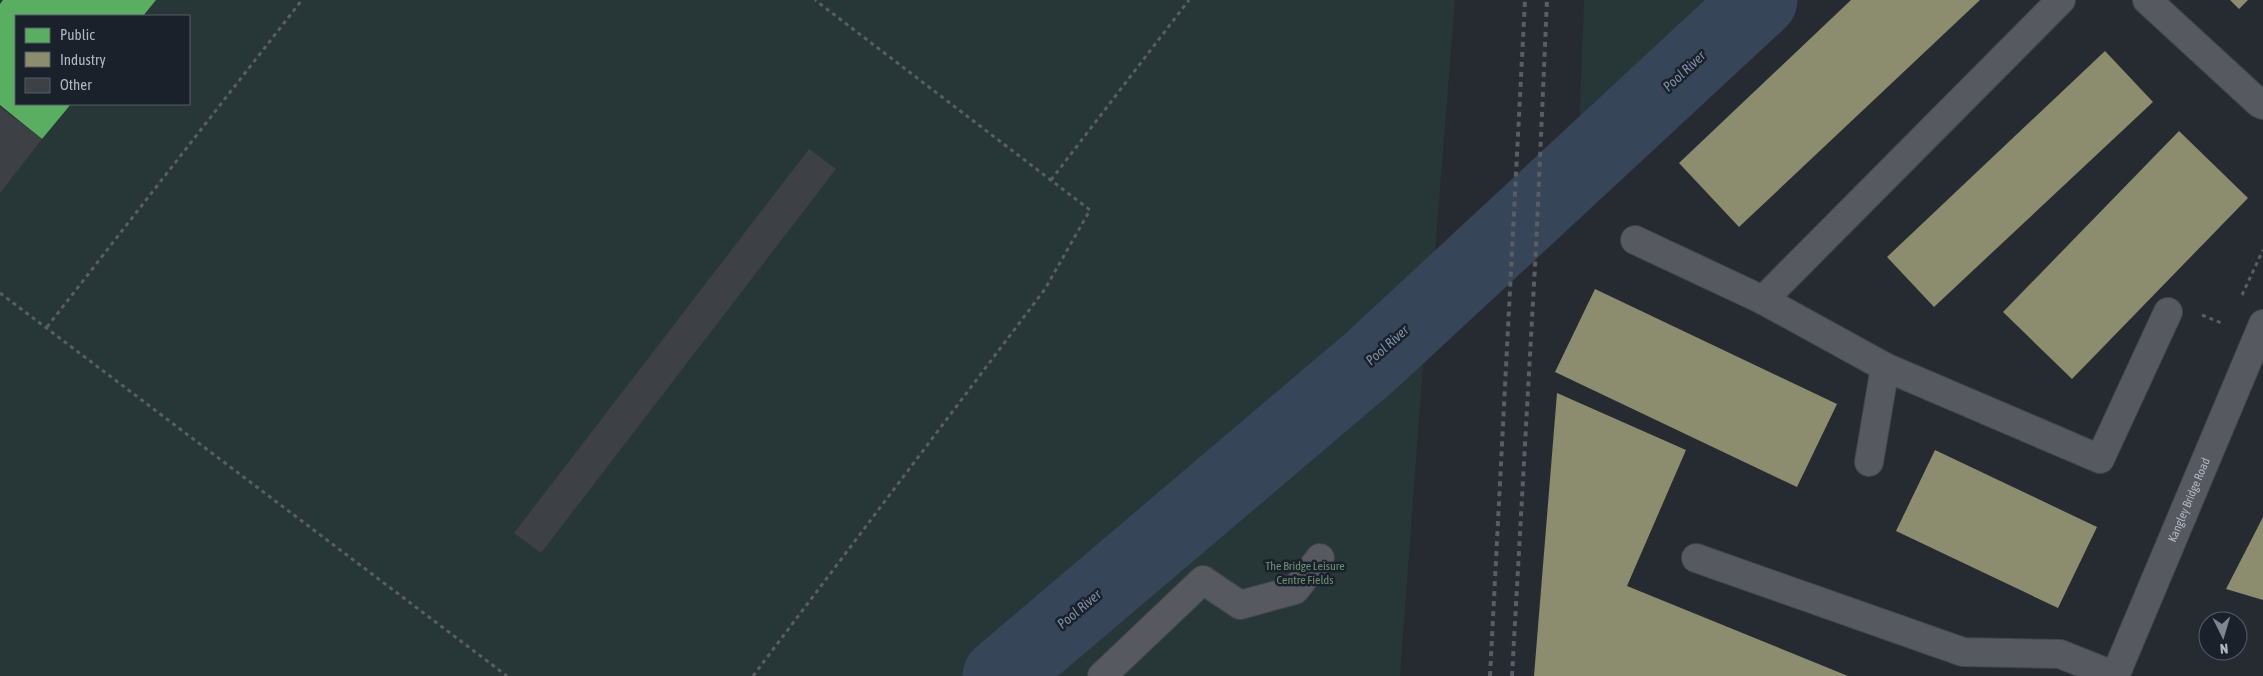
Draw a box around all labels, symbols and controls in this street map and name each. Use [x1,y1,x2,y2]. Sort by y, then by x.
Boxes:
legend [15,15,190,105]
text: Public [60,26,95,43]
water label: Pool River [1660,47,1709,95]
text: Industry [60,51,106,68]
text: Other [60,76,92,93]
water label: Pool River [1362,321,1412,368]
street label: Kangley Bridge Road [2165,456,2213,544]
park label: The Bridge Leisure Centre Fields [1265,559,1345,587]
water label: Pool River [1054,586,1105,632]
north arrow [2198,611,2248,661]
text: N [2219,641,2229,657]

